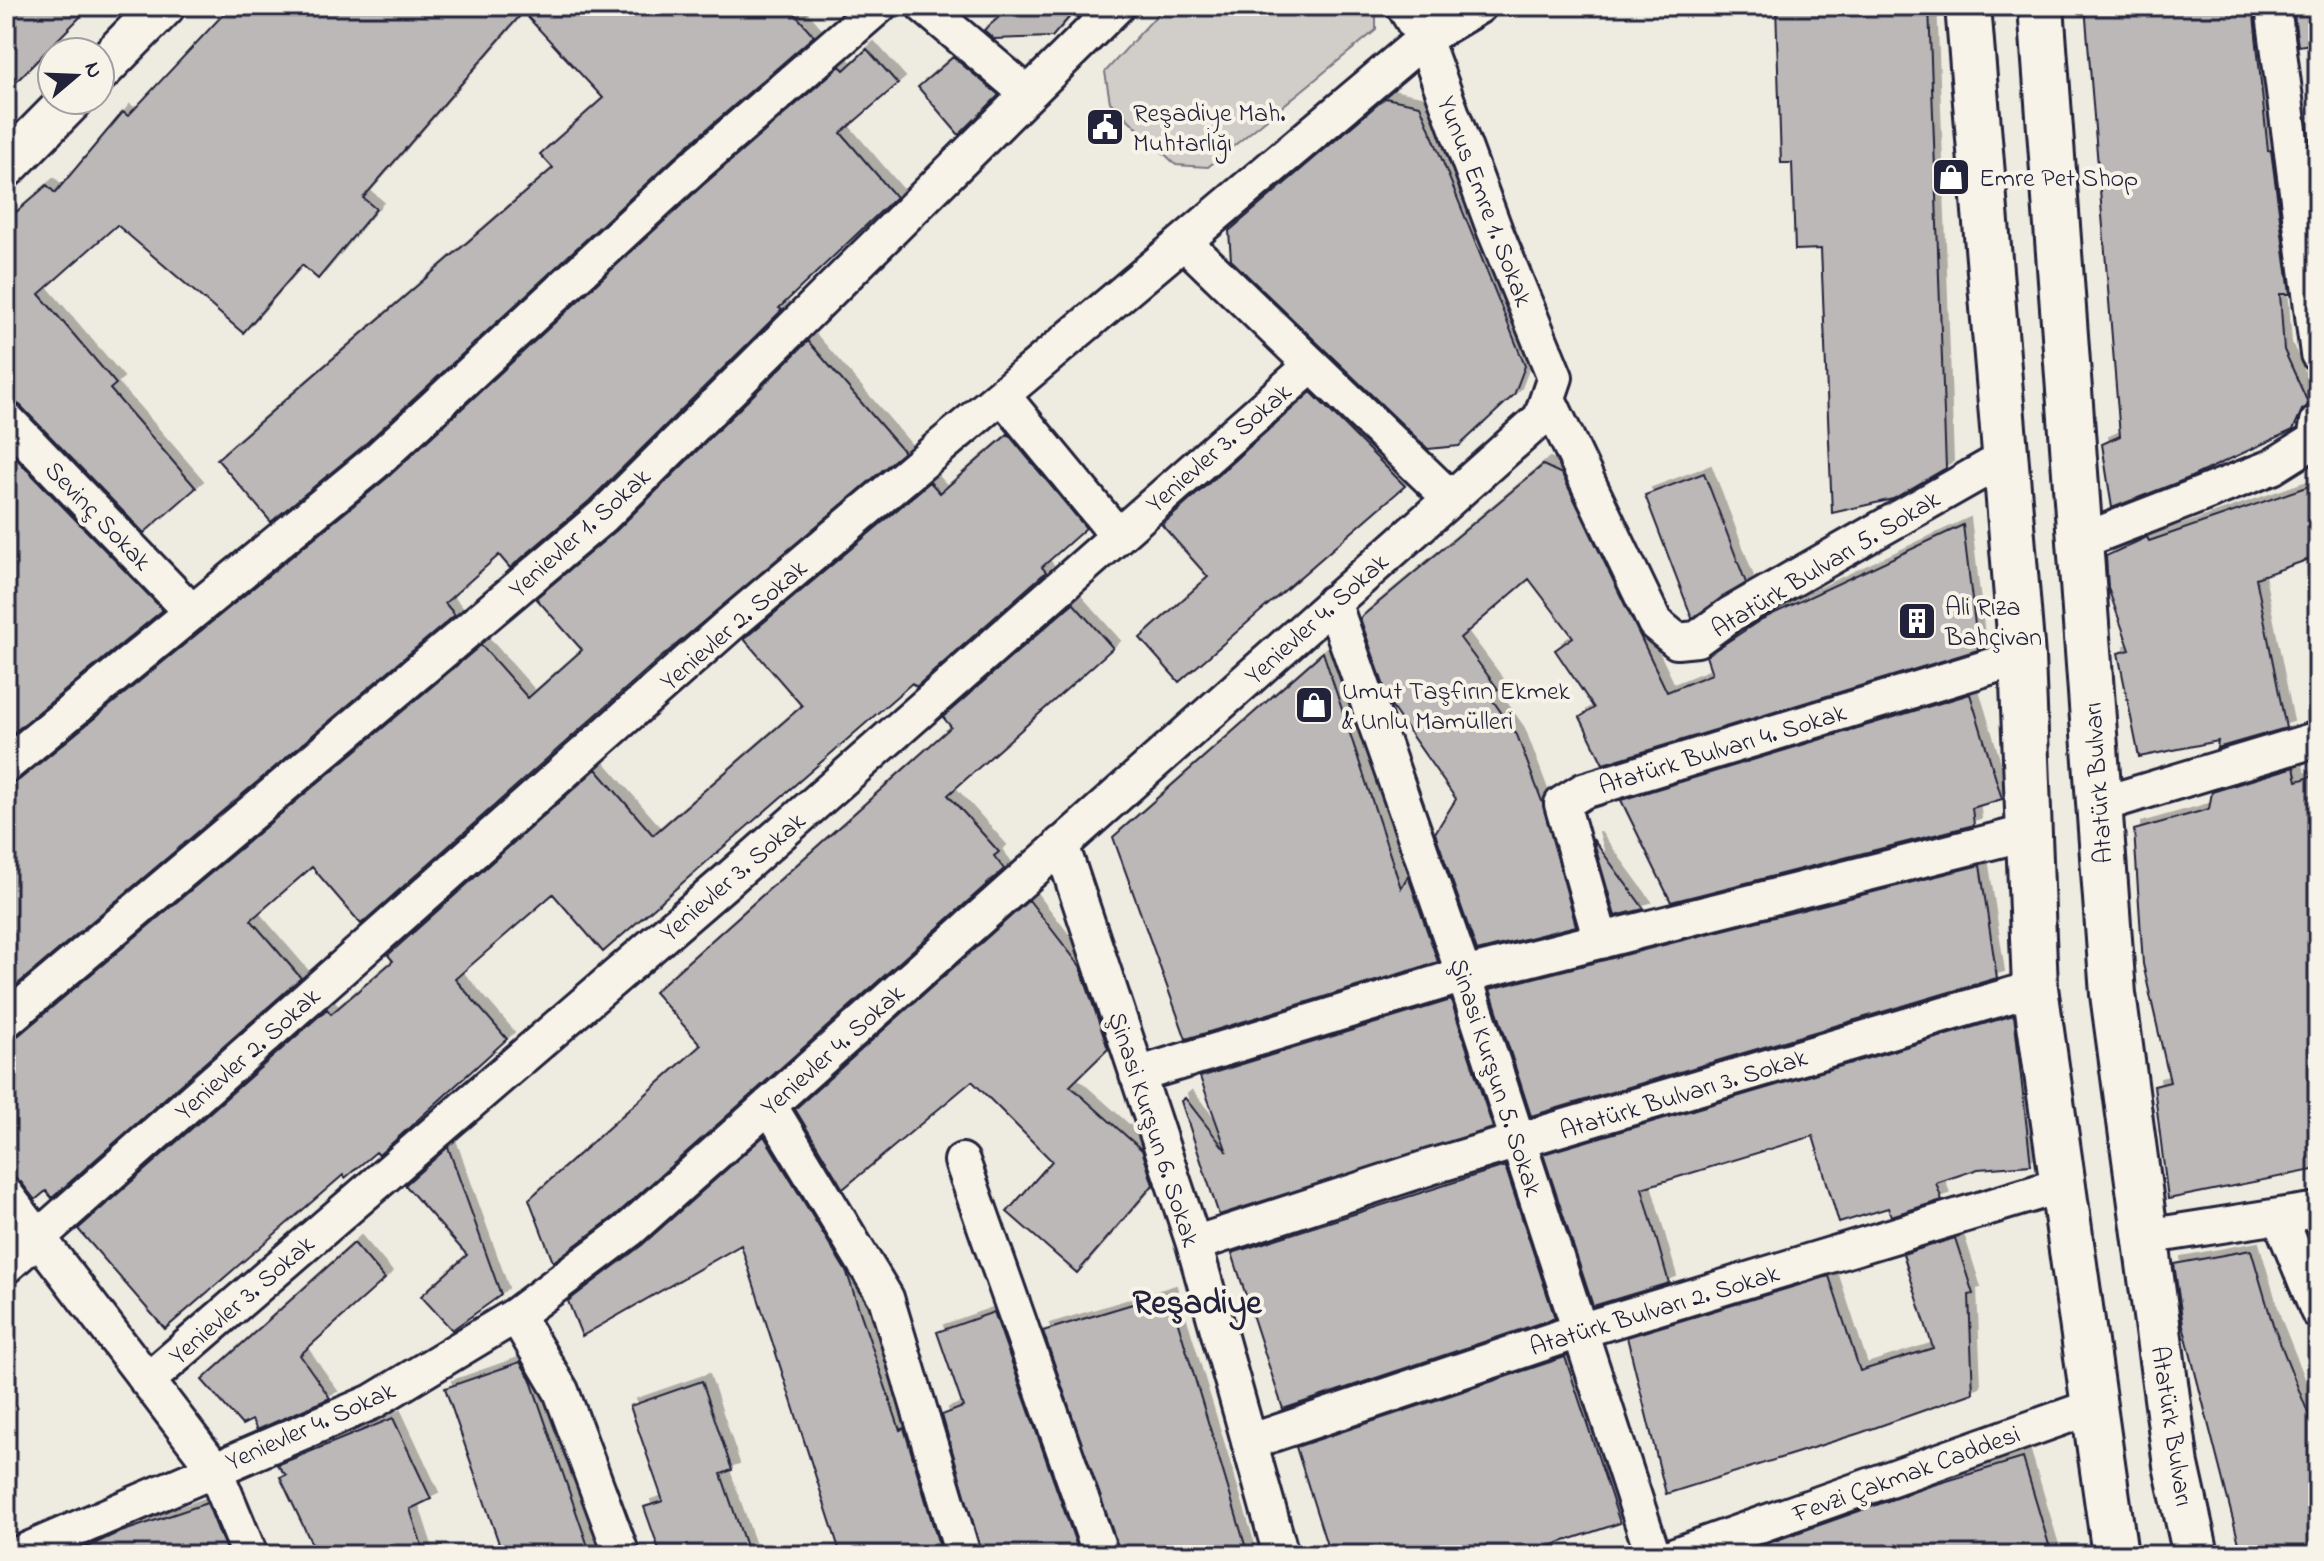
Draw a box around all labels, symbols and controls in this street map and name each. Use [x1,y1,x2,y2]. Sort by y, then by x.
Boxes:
north arrow [36,36,116,116]
text: N [75,58,110,83]
street label: Yunus Emre 1. Sokak [1426,91,1541,313]
place label: Reşadiye Mah. Muhtarlığı [1133,96,1286,164]
public building icon: Reşadiye Mah. Muhtarlığı [1084,106,1126,148]
shop icon: Emre Pet Shop [1930,156,1972,198]
place label: Emre Pet Shop [1979,161,2138,199]
street label: Yenievler 3. Sokak [1139,375,1302,523]
street label: Sevinç Sokak [34,453,160,581]
street label: Yenievler 1. Sokak [502,460,661,608]
street label: Atatürk Bulvarı 5. Sokak [1705,482,1949,649]
street label: Yenievler 4. Sokak [1238,545,1399,695]
street label: Yenievler 2. Sokak [653,551,817,701]
place label: Ali Rıza Bahçivan [1944,590,2042,658]
building icon: Ali Rıza Bahçivan [1896,600,1938,642]
place label: Umut Taşfırın Ekmek & Unlu Mamülleri [1342,674,1571,742]
shop icon: Umut Taşfırın Ekmek & Unlu Mamülleri [1293,684,1335,726]
street label: Atatürk Bulvarı 4. Sokak [1594,695,1852,807]
street label: Atatürk Bulvarı [2075,701,2125,865]
street label: Yenievler 3. Sokak [653,804,816,952]
street label: Şinasi Kurşun 5. Sokak [1438,954,1551,1202]
street label: Yenievler 4. Sokak [754,976,915,1126]
street label: Yenievler 2. Sokak [168,979,331,1131]
street label: Şinasi Kurşun 6. Sokak [1096,1008,1208,1253]
street label: Atatürk Bulvarı 3. Sokak [1555,1040,1813,1152]
street label: Yenievler 3. Sokak [162,1227,325,1375]
street label: Atatürk Bulvarı 2. Sokak [1525,1256,1785,1368]
district label: Reşadiye [1132,1280,1262,1331]
street label: Atatürk Bulvarı [2139,1344,2201,1509]
street label: Yenievler 4. Sokak [220,1373,403,1482]
street label: Fevzi Çakmak Caddesi [1787,1417,2026,1535]

